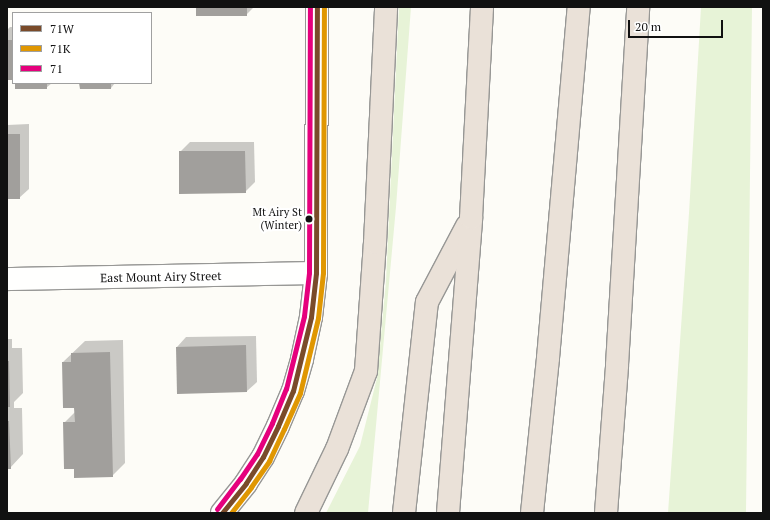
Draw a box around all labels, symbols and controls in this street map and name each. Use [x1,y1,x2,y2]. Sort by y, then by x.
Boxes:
legend [12,12,152,84]
scale bar [630,12,725,38]
text: 20 m [635,19,661,34]
text: 71W [50,21,74,36]
text: 71K [50,41,71,56]
text: 71 [50,61,63,76]
place label: Mt Airy St (Winter) [252,206,302,232]
marker: Mt Airy St (Winter) [304,214,314,224]
street label: East Mount Airy Street [100,269,222,285]

